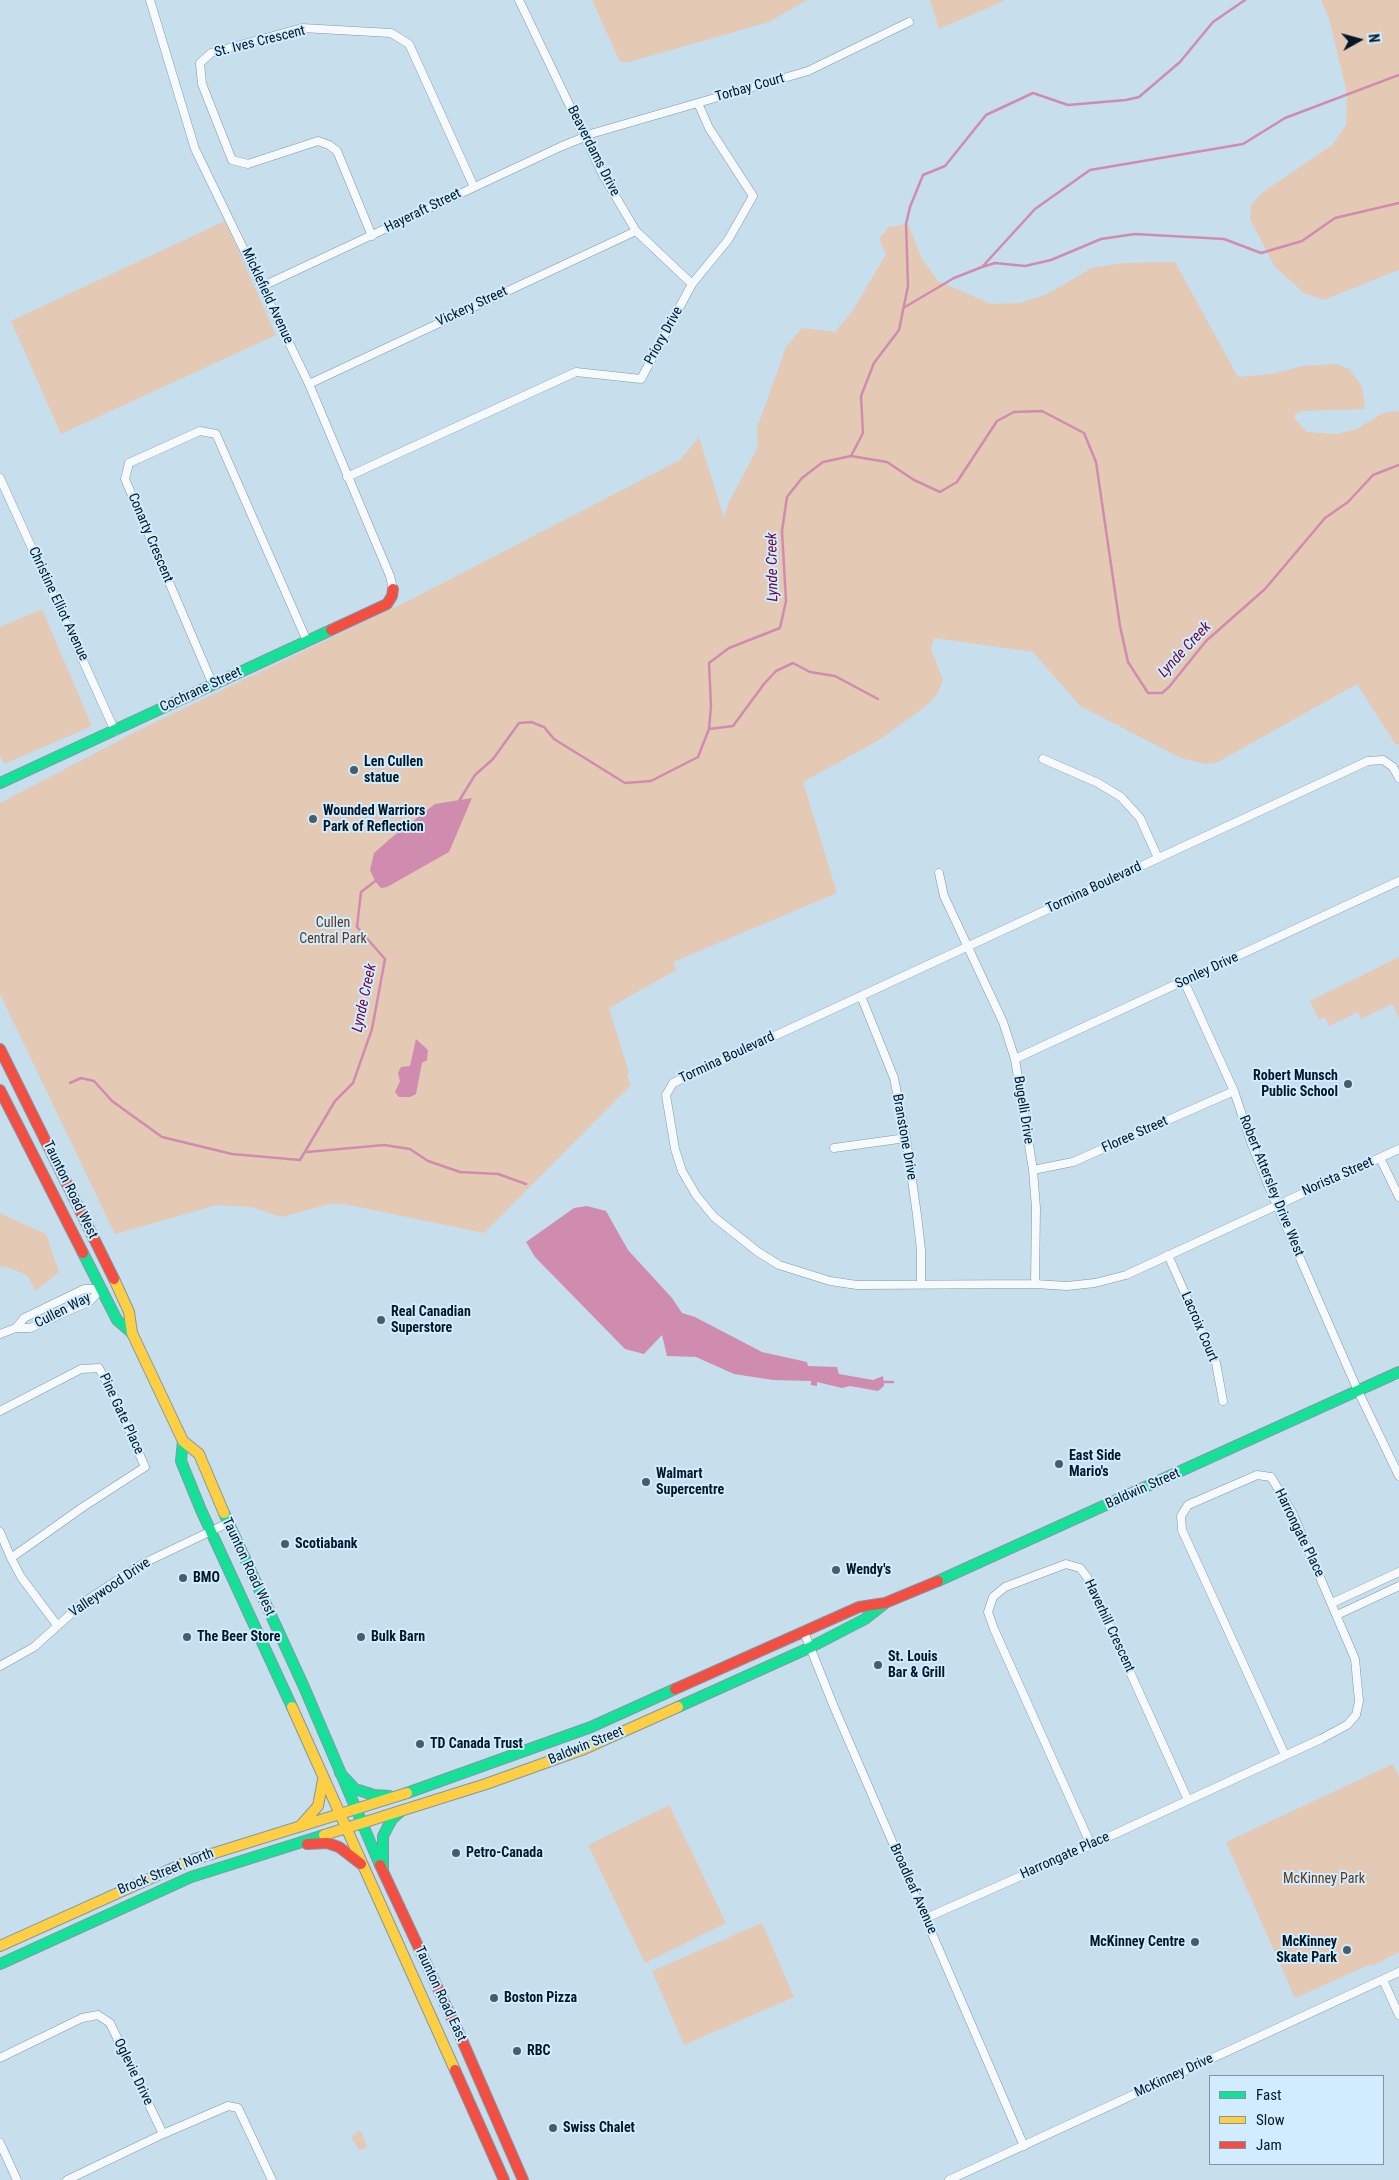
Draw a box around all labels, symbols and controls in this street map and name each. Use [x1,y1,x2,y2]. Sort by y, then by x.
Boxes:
north arrow [1334,15,1384,65]
street label: St. Ives Crescent [213,23,307,61]
text: N [1365,33,1382,43]
street label: Torbay Court [714,70,786,106]
street label: Beaverdams Drive [563,103,623,199]
street label: Hayeraft Street [382,185,464,237]
street label: Micklefield Avenue [238,246,296,346]
street label: Vickery Street [434,283,510,331]
street label: Priory Drive [641,304,687,368]
street label: Conarty Crescent [124,491,176,585]
water label: Lynde Creek [763,532,783,602]
street label: Christine Elliot Avenue [24,544,92,664]
water label: Lynde Creek [1155,619,1215,681]
street label: Cochrane Street [157,664,245,716]
place label: Len Cullen statue [364,754,423,786]
marker: Len Cullen statue [348,764,360,776]
place label: Wounded Warriors Park of Reflection [323,803,425,836]
marker: Wounded Warriors Park of Reflection [307,813,319,825]
street label: Tormina Boulevard [1044,859,1144,917]
park label: Cullen Central Park [299,915,367,948]
street label: Sonley Drive [1173,949,1241,993]
water label: Lynde Creek [349,962,381,1034]
street label: Tormina Boulevard [677,1029,777,1087]
place label: Robert Munsch Public School [1253,1068,1338,1100]
street label: Bugelli Drive [1009,1075,1037,1145]
marker: Robert Munsch Public School [1342,1078,1354,1090]
street label: Branstone Drive [888,1093,920,1181]
street label: Floree Street [1099,1113,1171,1157]
street label: Robert Attersley Drive West [1235,1113,1307,1259]
street label: Taunton Road West [39,1138,101,1242]
street label: Norista Street [1300,1154,1376,1200]
street label: Cullen Way [32,1290,94,1332]
street label: Lacroix Court [1177,1290,1221,1364]
place label: Real Canadian Superstore [391,1304,471,1336]
marker: Real Canadian Superstore [375,1314,387,1326]
street label: Pine Gate Place [95,1371,147,1457]
place label: East Side Mario's [1069,1448,1121,1480]
marker: East Side Mario's [1053,1458,1065,1470]
street label: Baldwin Street [1103,1465,1183,1513]
place label: Walmart Supercentre [656,1466,724,1498]
marker: Walmart Supercentre [640,1476,652,1488]
street label: Harrongate Place [1270,1486,1328,1580]
street label: Taunton Road West [218,1515,278,1619]
place label: Scotiabank [295,1536,357,1552]
marker: Scotiabank [279,1538,291,1550]
street label: Valleywood Drive [66,1555,154,1621]
place label: Wendy's [846,1562,891,1578]
marker: Wendy's [830,1564,842,1576]
place label: BMO [193,1570,220,1586]
marker: BMO [177,1572,189,1584]
street label: Haverhill Crescent [1080,1577,1138,1675]
place label: The Beer Store [197,1629,280,1645]
place label: Bulk Barn [371,1629,425,1645]
marker: The Beer Store [181,1631,193,1643]
marker: Bulk Barn [355,1631,367,1643]
place label: St. Louis Bar & Grill [888,1649,945,1681]
marker: St. Louis Bar & Grill [872,1659,884,1671]
street label: Baldwin Street [546,1723,626,1769]
place label: TD Canada Trust [430,1736,523,1752]
marker: TD Canada Trust [414,1738,426,1750]
street label: Harrongate Place [1018,1829,1112,1883]
street label: Broadleaf Avenue [886,1841,940,1937]
street label: Brock Street North [116,1845,216,1899]
place label: Petro-Canada [466,1845,543,1861]
marker: Petro-Canada [450,1847,462,1859]
park label: McKinney Park [1283,1871,1365,1887]
place label: McKinney Centre [1090,1934,1185,1950]
place label: McKinney Skate Park [1276,1934,1337,1966]
marker: McKinney Centre [1189,1936,1201,1948]
street label: Taunton Road East [411,1944,469,2044]
marker: McKinney Skate Park [1341,1944,1353,1956]
place label: Boston Pizza [504,1990,577,2006]
marker: Boston Pizza [488,1992,500,2004]
street label: Oglevie Drive [110,2036,156,2108]
place label: RBC [527,2043,551,2059]
marker: RBC [511,2045,523,2057]
street label: McKinney Drive [1132,2050,1216,2102]
legend [1209,2075,1384,2165]
text: Fast [1256,2086,1281,2104]
text: Slow [1256,2111,1285,2129]
place label: Swiss Chalet [563,2120,635,2136]
marker: Swiss Chalet [547,2122,559,2134]
text: Jam [1256,2136,1282,2154]

